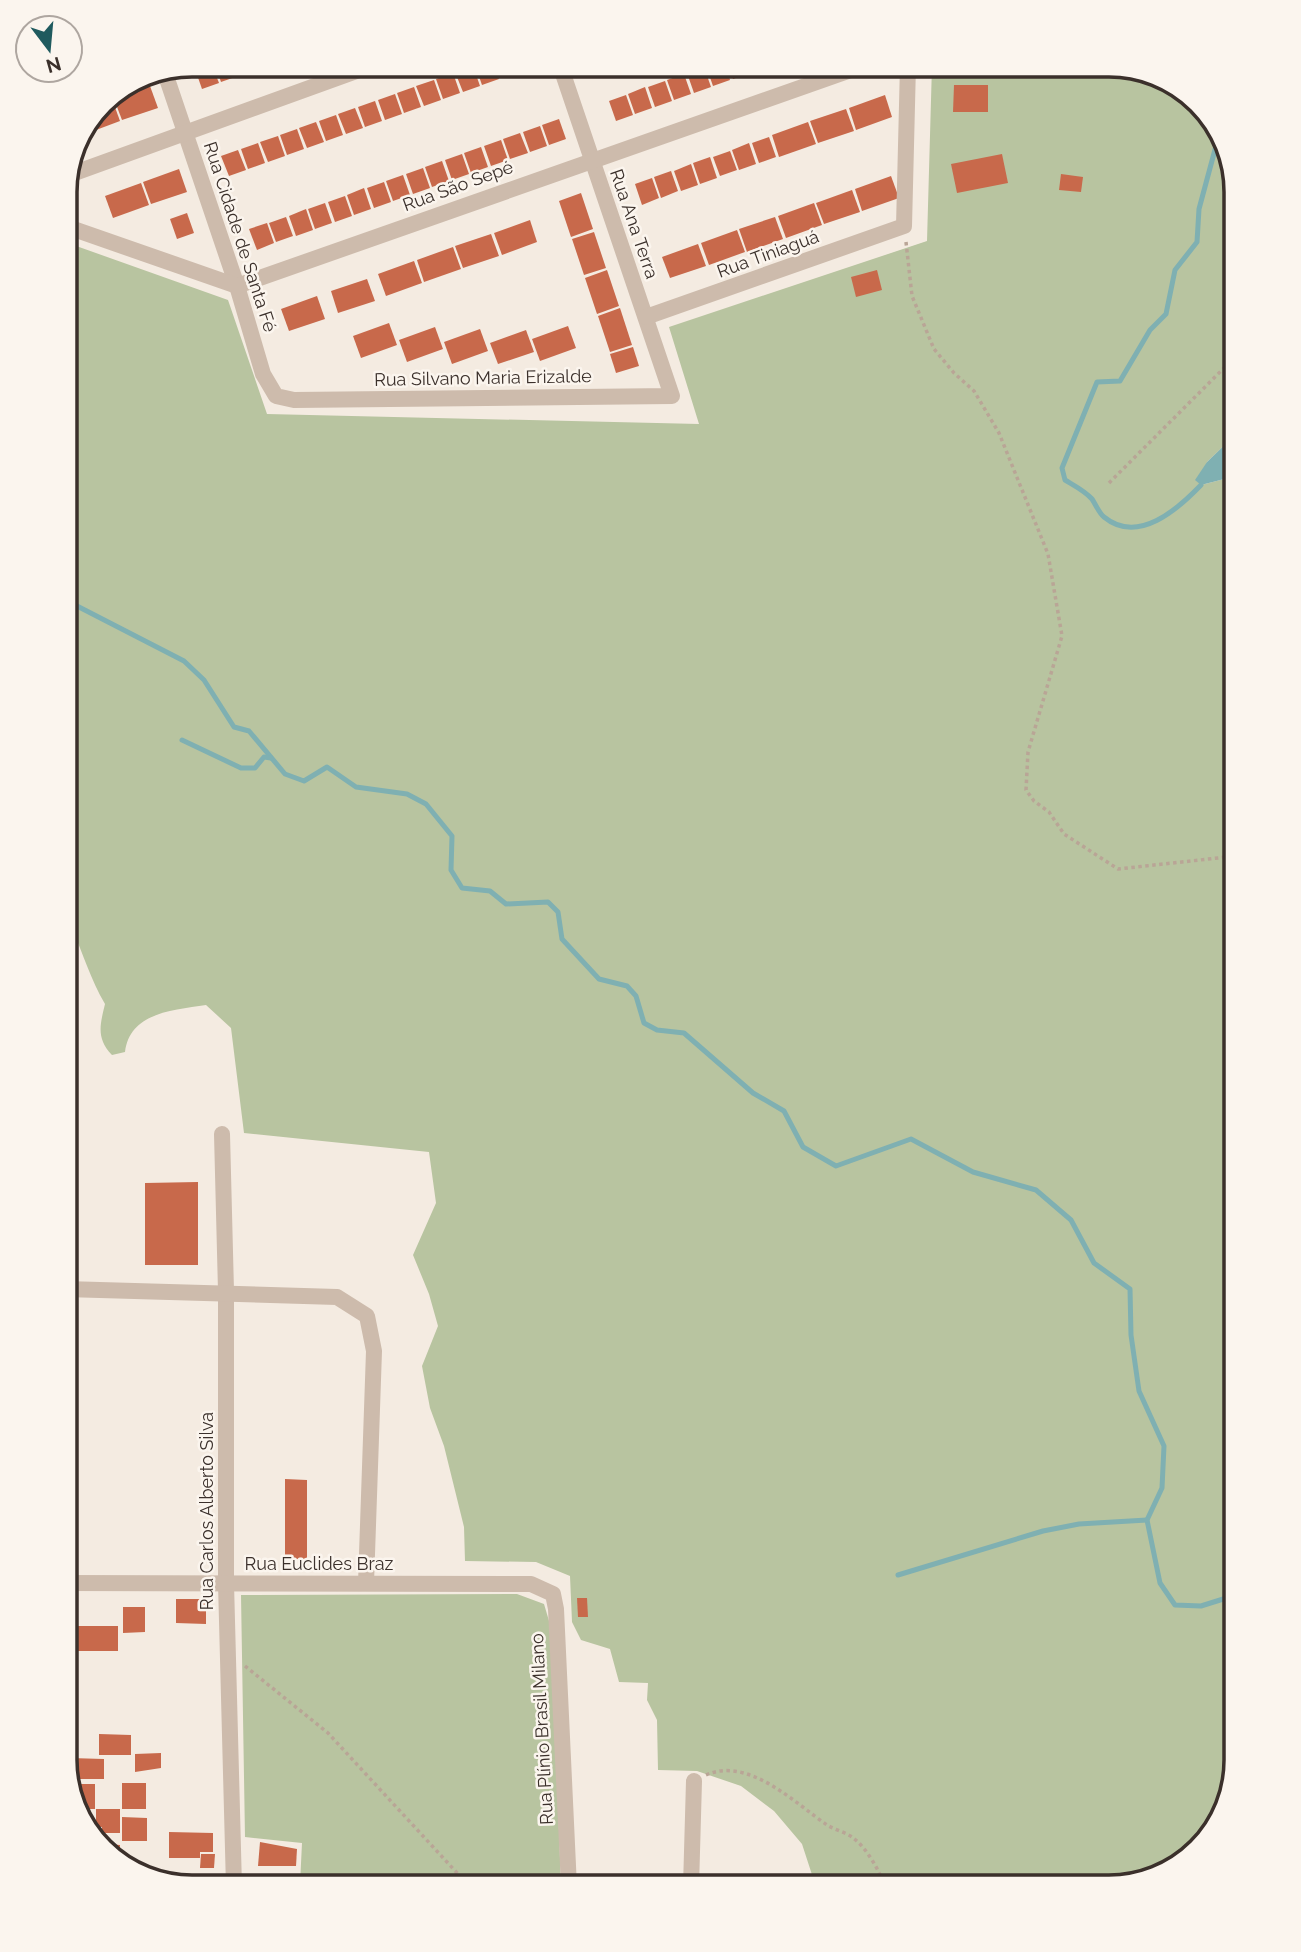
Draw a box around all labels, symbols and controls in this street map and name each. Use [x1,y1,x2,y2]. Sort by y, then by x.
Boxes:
north arrow [14,14,84,84]
text: N [44,53,64,78]
street label: Rua Cidade de Santa Fé [200,139,281,335]
street label: Rua São Sepé [400,156,516,215]
street label: Rua Ana Terra [606,166,663,281]
street label: Rua Tiniaguá [714,225,822,282]
street label: Rua Silvano Maria Erizalde [374,365,592,390]
street label: Rua Carlos Alberto Silva [196,1412,217,1610]
street label: Rua Euclides Braz [245,1553,394,1574]
street label: Rua Plínio Brasil Milano [526,1632,557,1825]

